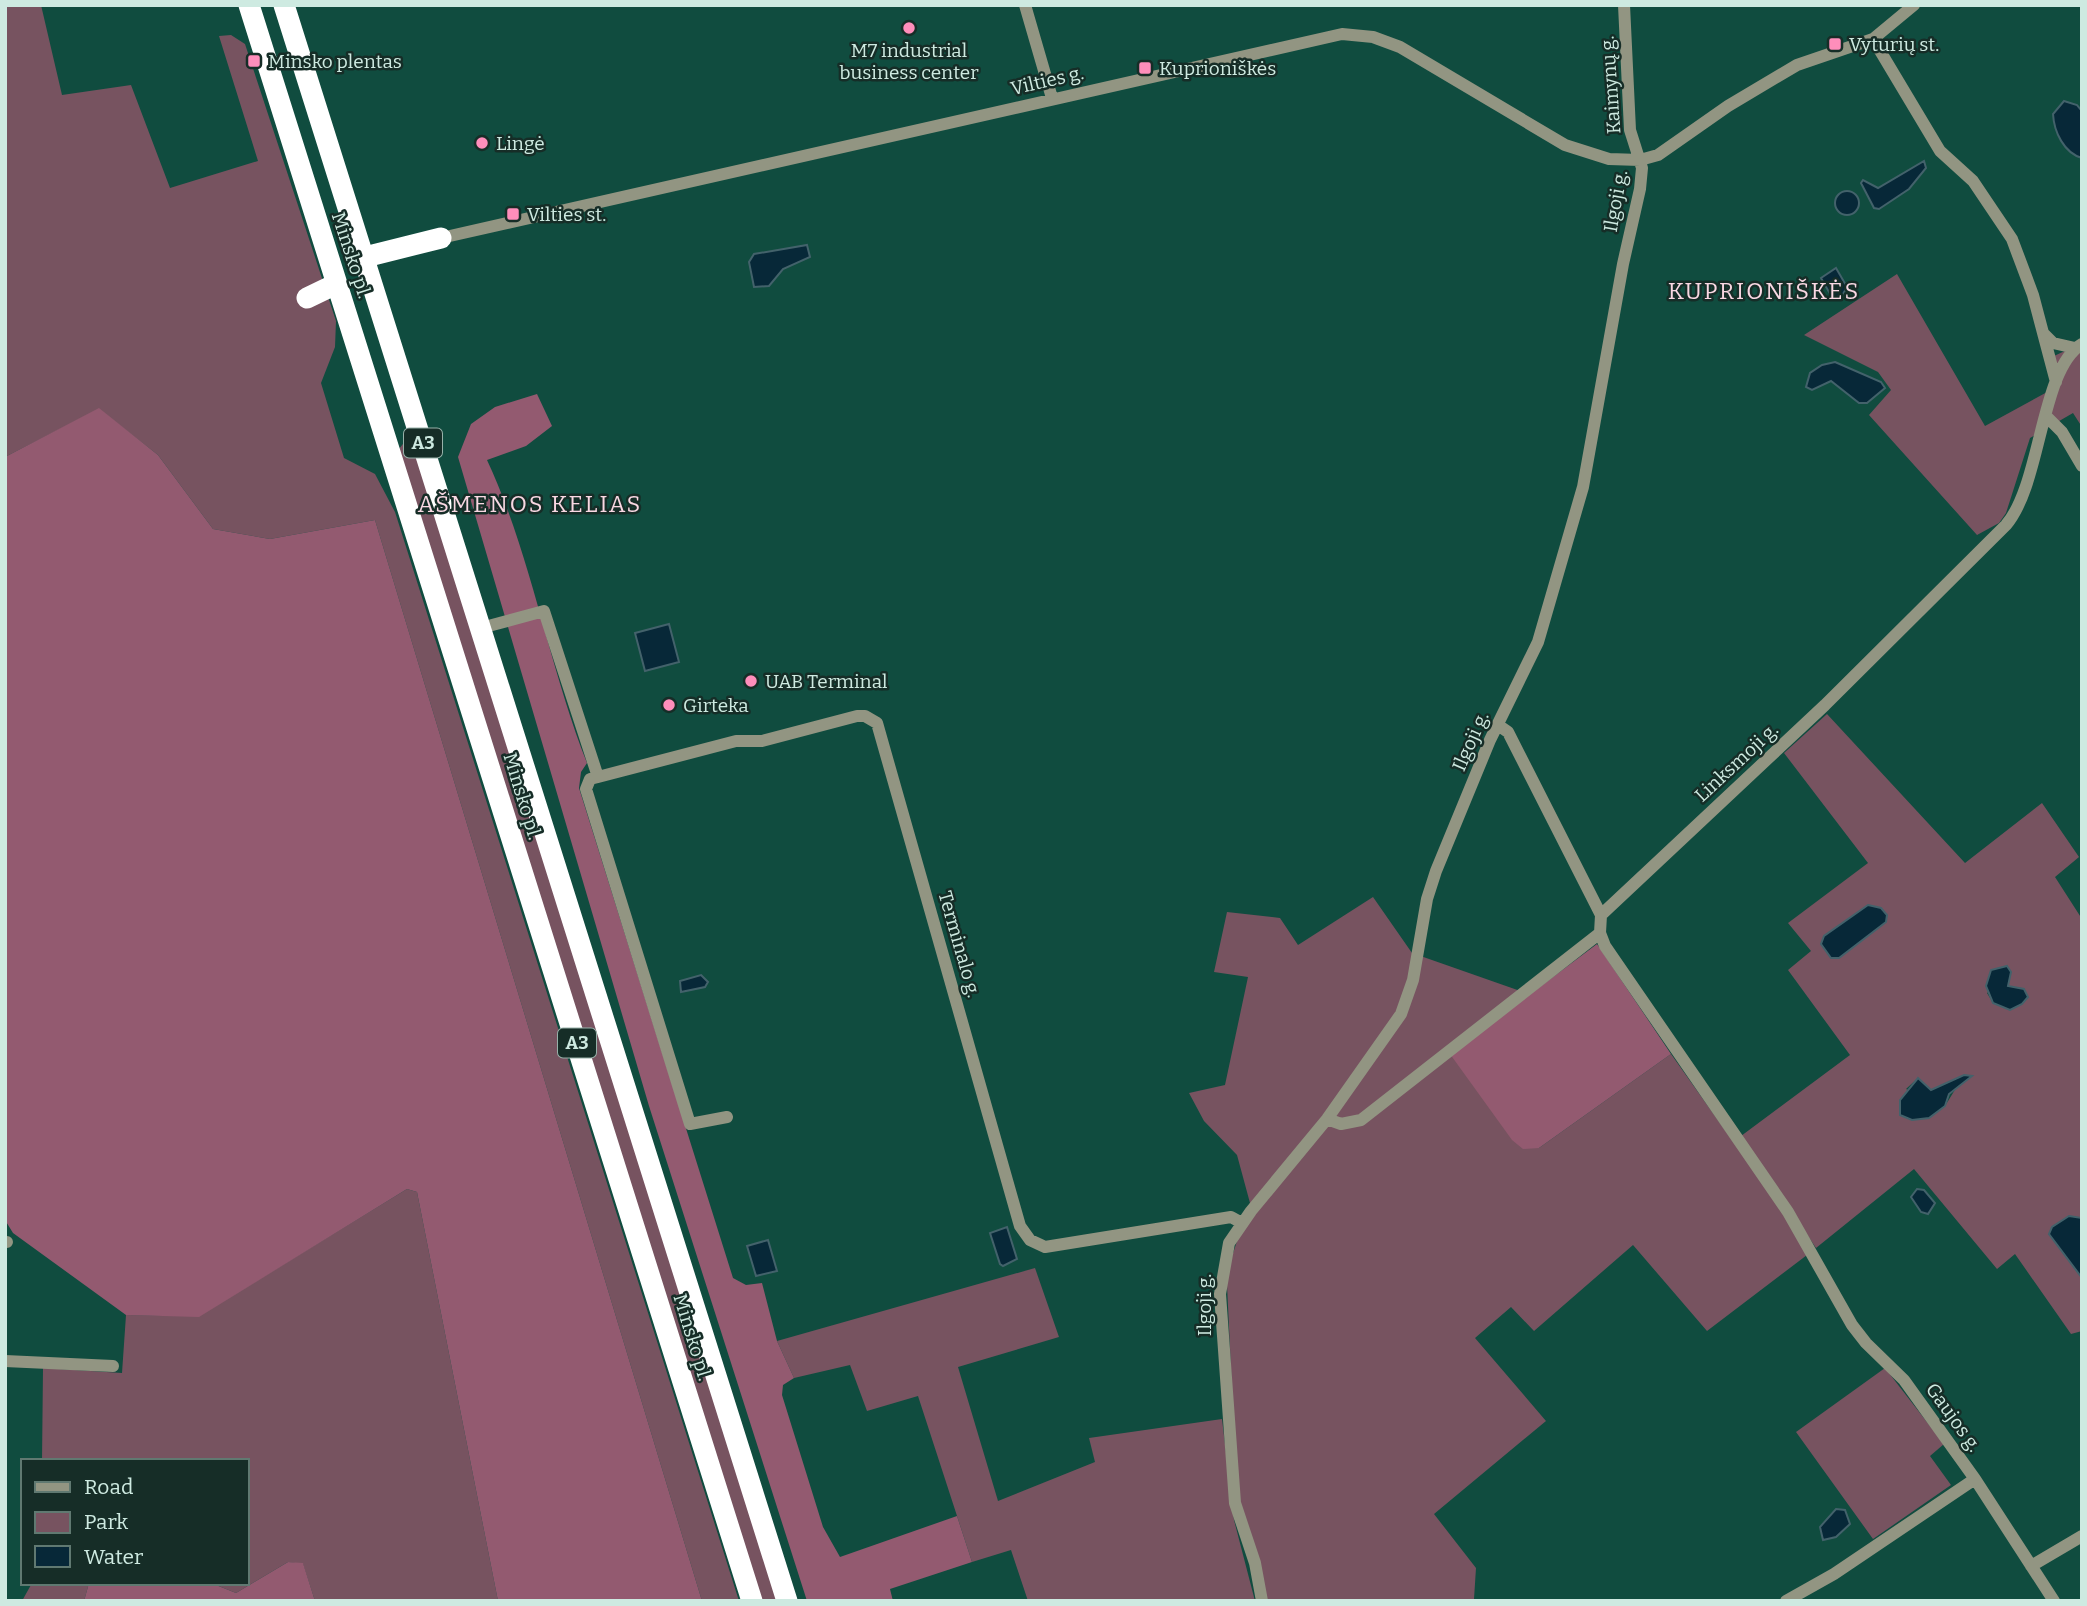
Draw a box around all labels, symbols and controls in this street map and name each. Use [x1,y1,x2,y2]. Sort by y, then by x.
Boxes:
marker: M7 industrial business center [901,20,917,36]
place label: Vyturių st. [1849,33,1939,56]
street label: Kaimynų g. [1596,35,1625,135]
marker: Vyturių st. [1827,36,1843,52]
place label: M7 industrial business center [839,39,979,84]
place label: Minsko plentas [268,50,402,73]
marker: Minsko plentas [246,53,262,69]
place label: Kuprioniškės [1159,57,1276,80]
marker: Kuprioniškės [1137,60,1153,76]
street label: Vilties g. [1009,61,1086,100]
place label: Lingė [496,132,545,155]
marker: Lingė [474,135,490,151]
street label: Ilgoji g. [1599,168,1632,234]
place label: Vilties st. [527,203,606,226]
marker: Vilties st. [505,206,521,222]
street label: Minsko pl. [327,209,376,301]
district label: KUPRIONIŠKĖS [1668,277,1860,305]
road number: A3 [404,428,442,458]
district label: AŠMENOS KELIAS [418,490,642,518]
place label: UAB Terminal [765,670,888,693]
marker: UAB Terminal [743,673,759,689]
place label: Girteka [683,694,749,717]
marker: Girteka [661,697,677,713]
street label: Ilgoji g. [1447,708,1494,774]
street label: Linksmoji g. [1690,718,1783,807]
street label: Minsko pl. [498,750,547,842]
street label: Terminalo g. [933,888,986,1000]
road number: A3 [558,1028,596,1058]
street label: Ilgoji g. [1193,1274,1216,1336]
street label: Minsko pl. [668,1291,717,1383]
street label: Gaujos g. [1921,1378,1986,1456]
legend [21,1459,248,1585]
text: Road [84,1474,133,1500]
text: Park [84,1509,128,1535]
text: Water [84,1544,143,1570]

